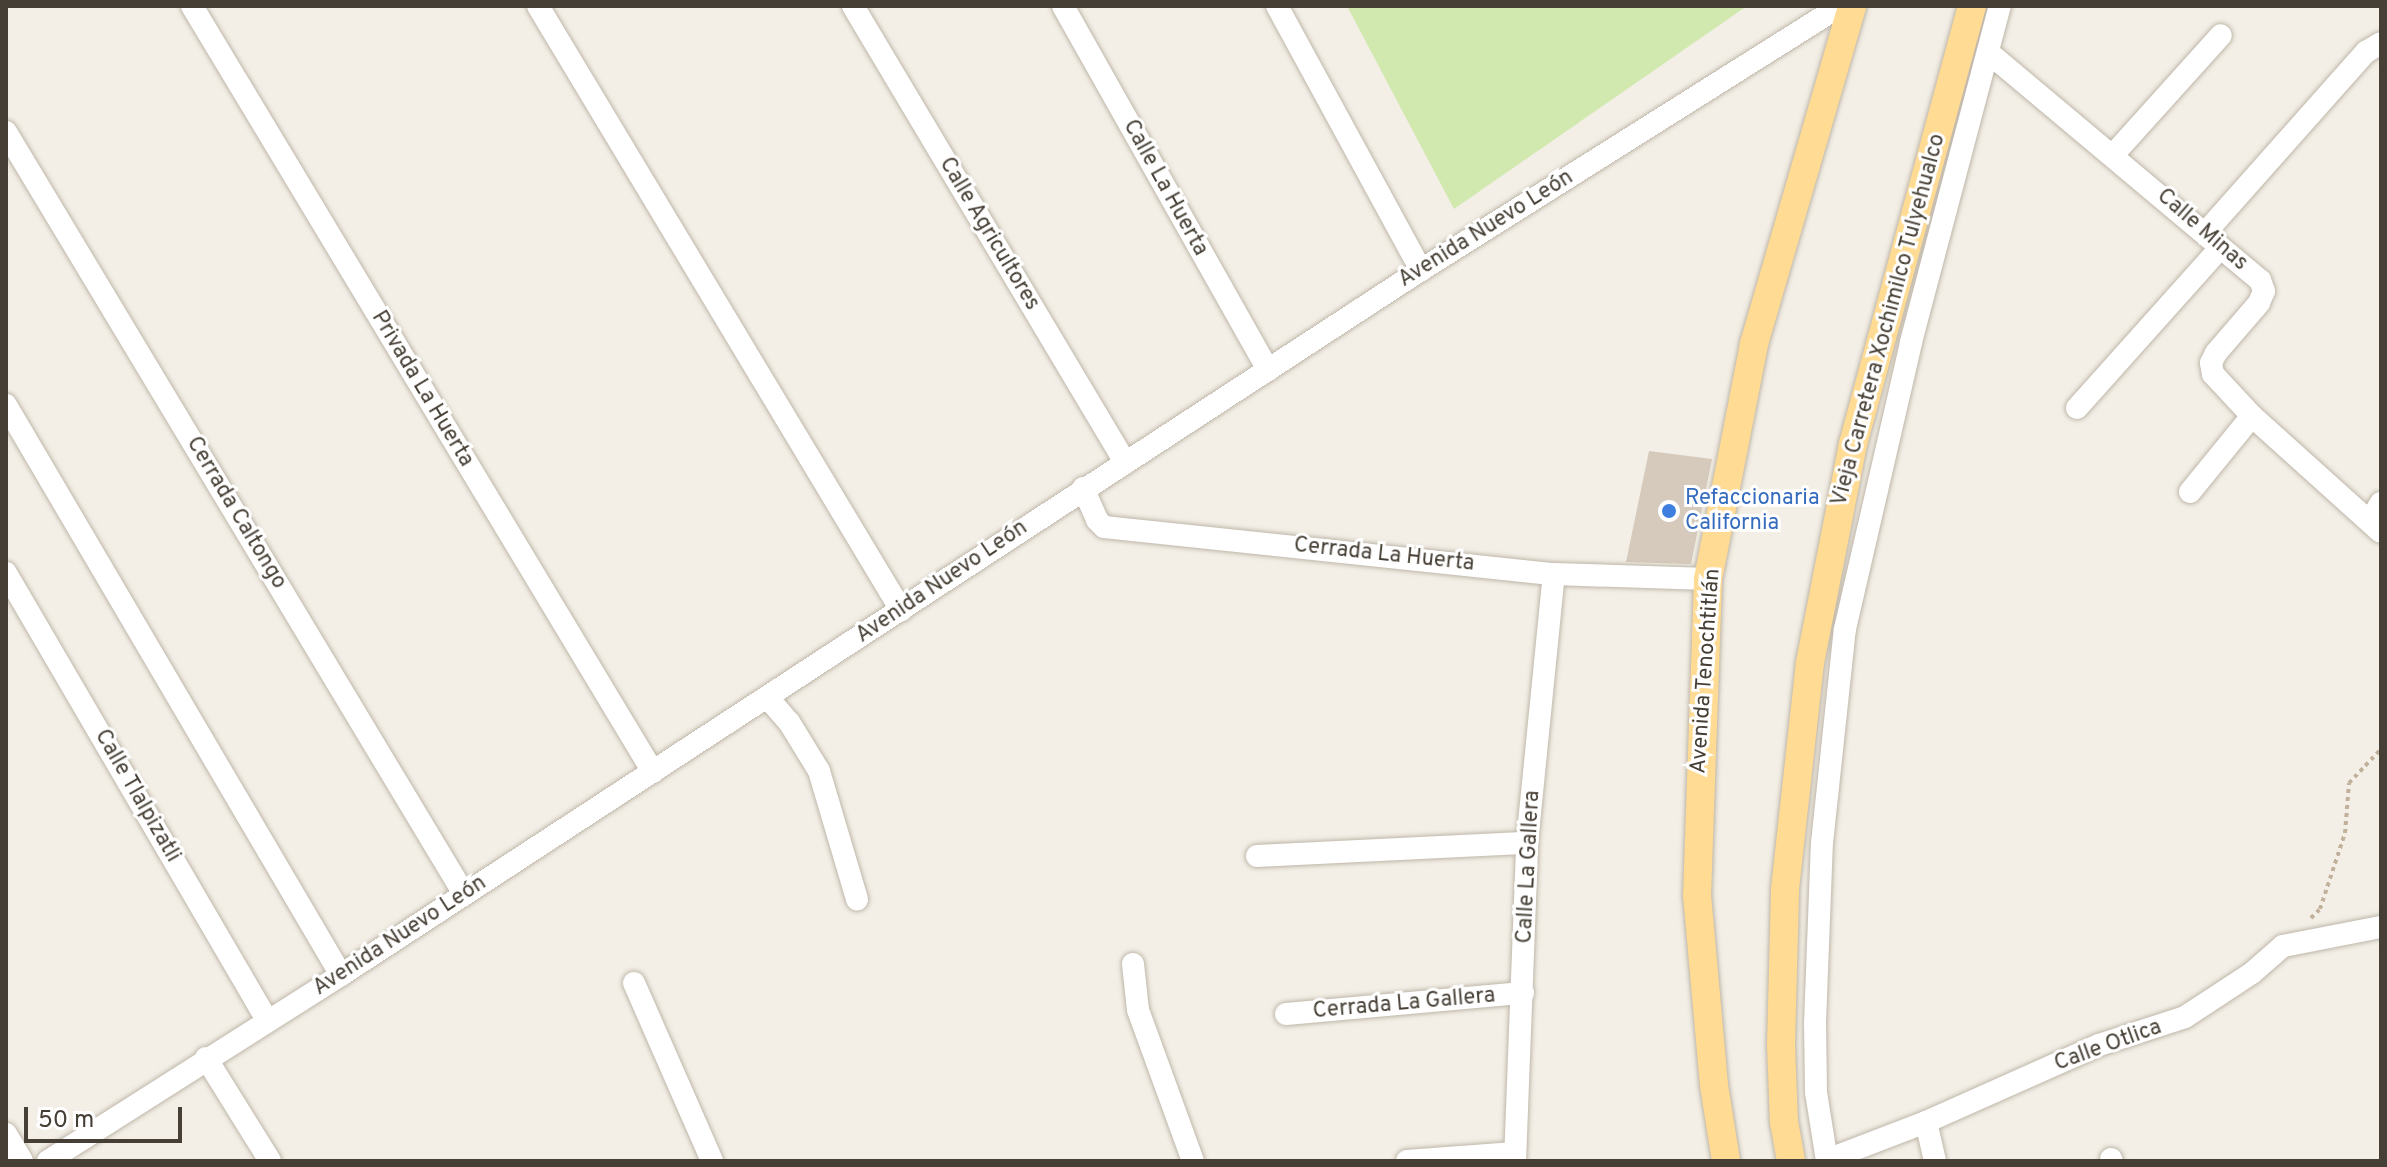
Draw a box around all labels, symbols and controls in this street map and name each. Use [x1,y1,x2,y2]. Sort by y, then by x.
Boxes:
street label: Calle La Huerta [1117,115,1213,261]
street label: Vieja Carretera Xochimilco Tulyehualco [1826,131,1952,509]
street label: Calle Agricultores [933,152,1045,316]
street label: Avenida Nuevo León [1394,165,1578,293]
street label: Calle Minas [2151,183,2253,277]
street label: Privada La Huerta [365,306,479,472]
street label: Cerrada Caltongo [180,432,292,594]
place label: Refaccionaria California [1685,485,1820,536]
marker: Refaccionaria California [1660,502,1678,520]
street label: Avenida Nuevo León [851,515,1033,649]
street label: Cerrada La Huerta [1292,532,1476,578]
street label: Avenida Tenochtitlán [1686,567,1726,775]
street label: Calle Tlalpizatli [88,725,186,867]
street label: Calle La Gallera [1512,790,1546,944]
street label: Avenida Nuevo León [308,870,492,1002]
street label: Cerrada La Gallera [1312,983,1496,1025]
street label: Calle Otlica [2051,1014,2165,1078]
scale bar [28,1091,186,1141]
text: 50 m [38,1106,94,1136]

